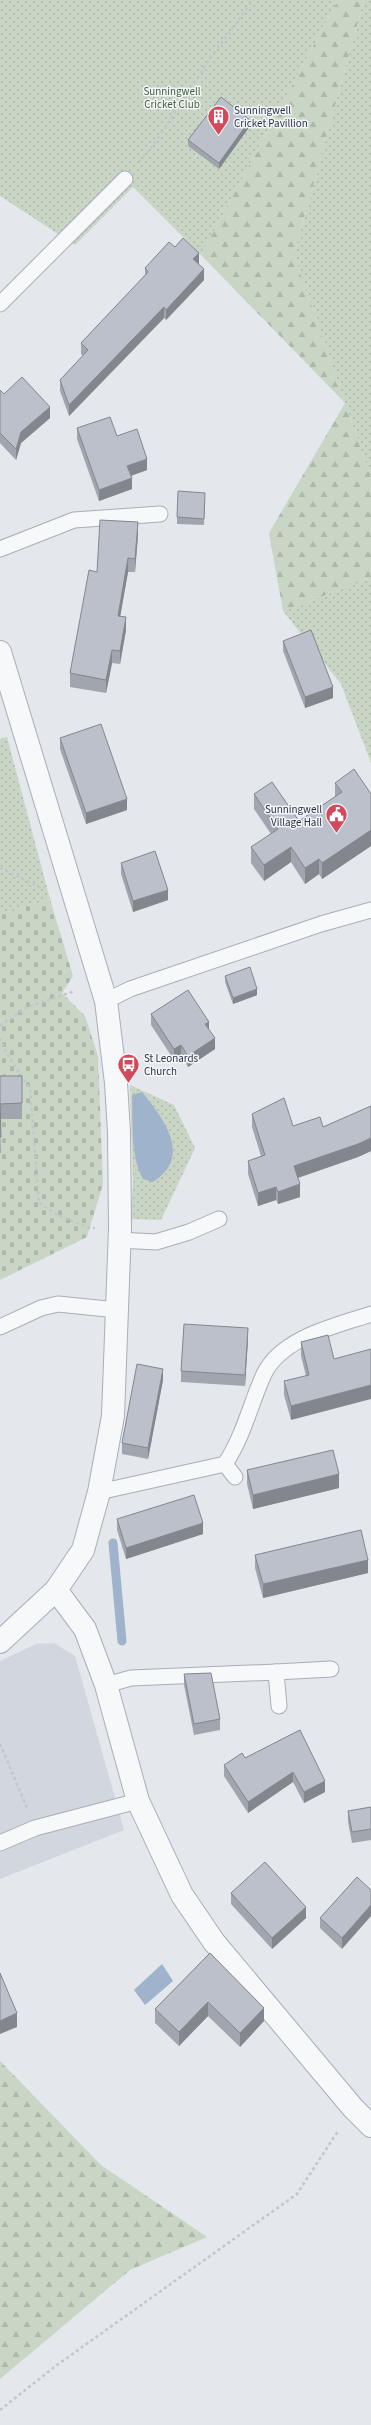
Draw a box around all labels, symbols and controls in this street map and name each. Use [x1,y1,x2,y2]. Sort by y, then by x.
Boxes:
park label: Sunningwell Cricket Club [143,84,201,112]
building icon: Sunningwell Cricket Pavillion [206,103,232,136]
place label: Sunningwell Cricket Pavillion [234,103,308,131]
place label: Sunningwell Village Hall [265,802,322,830]
public building icon: Sunningwell Village Hall [324,802,350,835]
bus stop icon: St Leonards Church [116,1051,142,1084]
place label: St Leonards Church [144,1051,199,1079]

